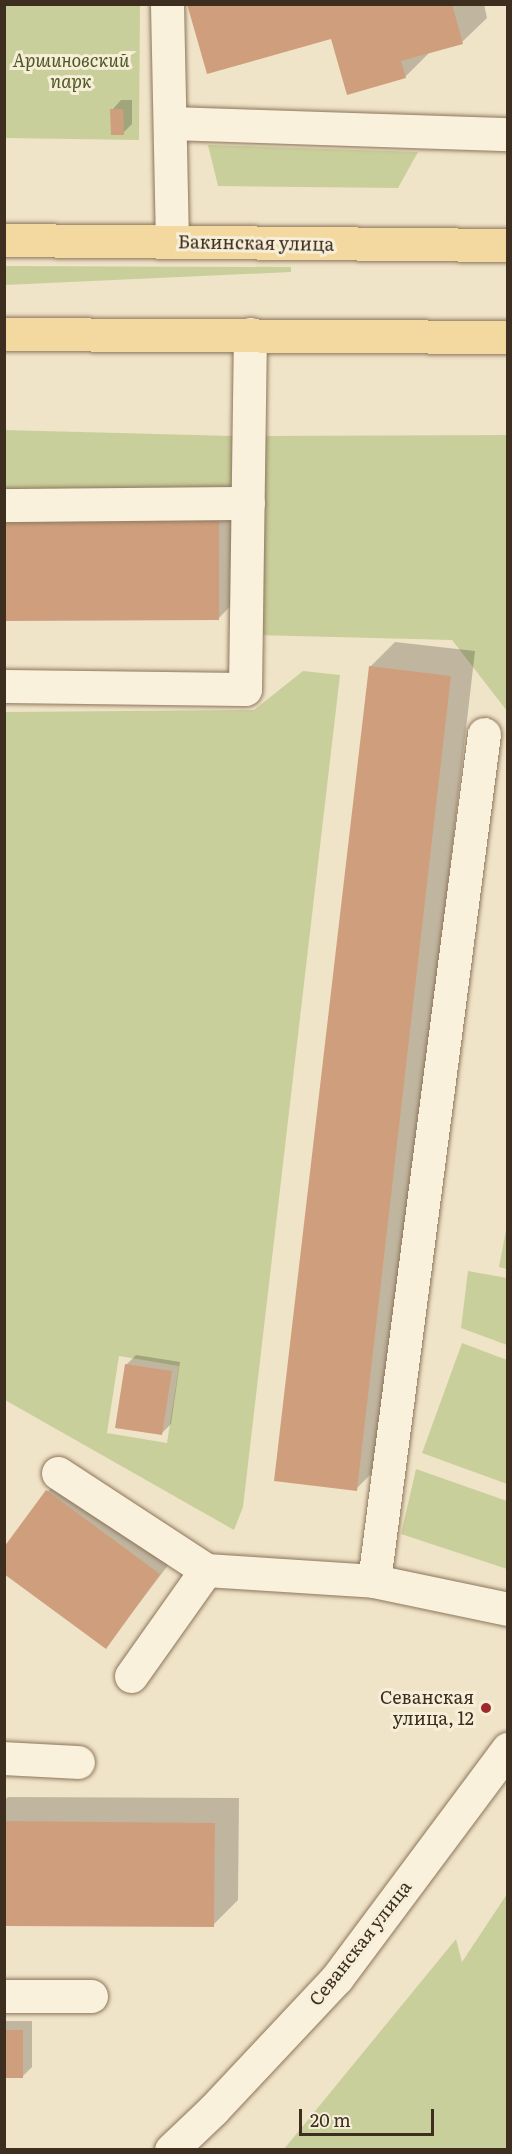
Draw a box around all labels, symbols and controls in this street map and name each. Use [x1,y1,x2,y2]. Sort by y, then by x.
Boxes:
park label: Аршиновский парк [13,50,129,92]
street label: Бакинская улица [178,231,334,255]
place label: Севанская улица, 12 [380,1687,474,1730]
marker: Севанская улица, 12 [479,1701,493,1715]
street label: Севанская улица [304,1876,416,2010]
scale bar [302,2097,437,2135]
text: 20 m [310,2106,351,2133]

